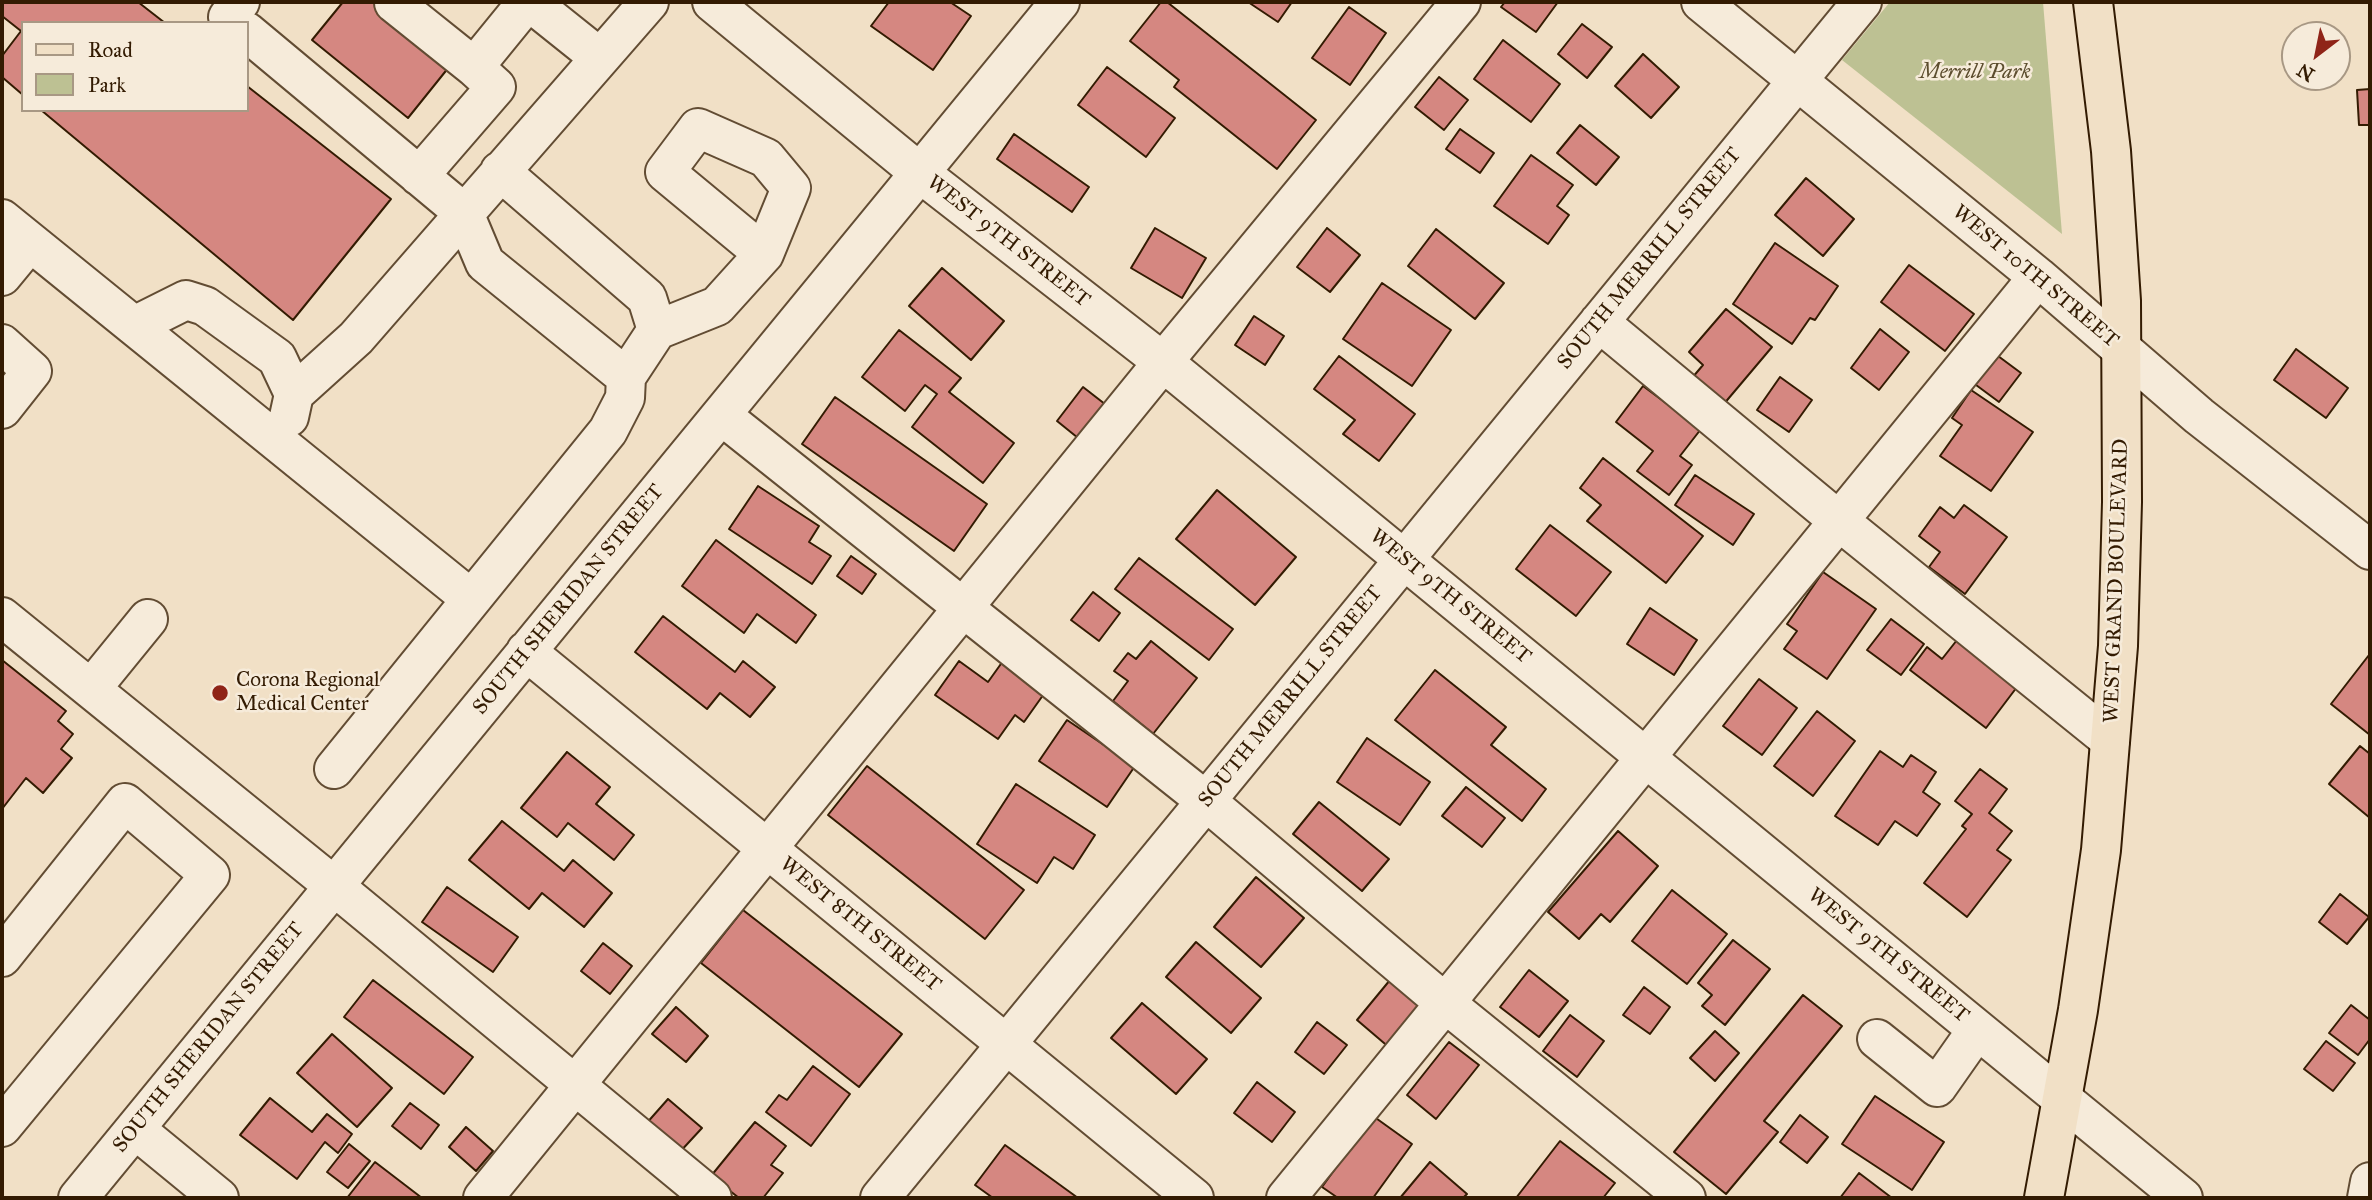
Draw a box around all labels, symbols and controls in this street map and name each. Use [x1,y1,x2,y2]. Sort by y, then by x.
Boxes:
legend [21,21,248,112]
north arrow [2281,21,2351,91]
text: Road [88,37,133,63]
text: N [2293,59,2319,87]
park label: Merrill Park [1920,60,2030,86]
text: Park [88,72,126,98]
street label: SOUTH MERRILL STREET [1553,143,1747,375]
street label: WEST 9TH STREET [921,170,1095,314]
street label: WEST 10TH STREET [1947,200,2123,354]
street label: WEST GRAND BOULEVARD [2099,438,2135,724]
street label: SOUTH SHERIDAN STREET [468,480,670,720]
street label: WEST 9TH STREET [1364,524,1536,670]
street label: SOUTH MERRILL STREET [1194,581,1388,813]
place label: Corona Regional Medical Center [236,668,380,718]
marker: Corona Regional Medical Center [210,683,230,703]
street label: WEST 8TH STREET [774,852,946,998]
street label: WEST 9TH STREET [1802,883,1974,1029]
street label: SOUTH SHERIDAN STREET [108,918,310,1158]

